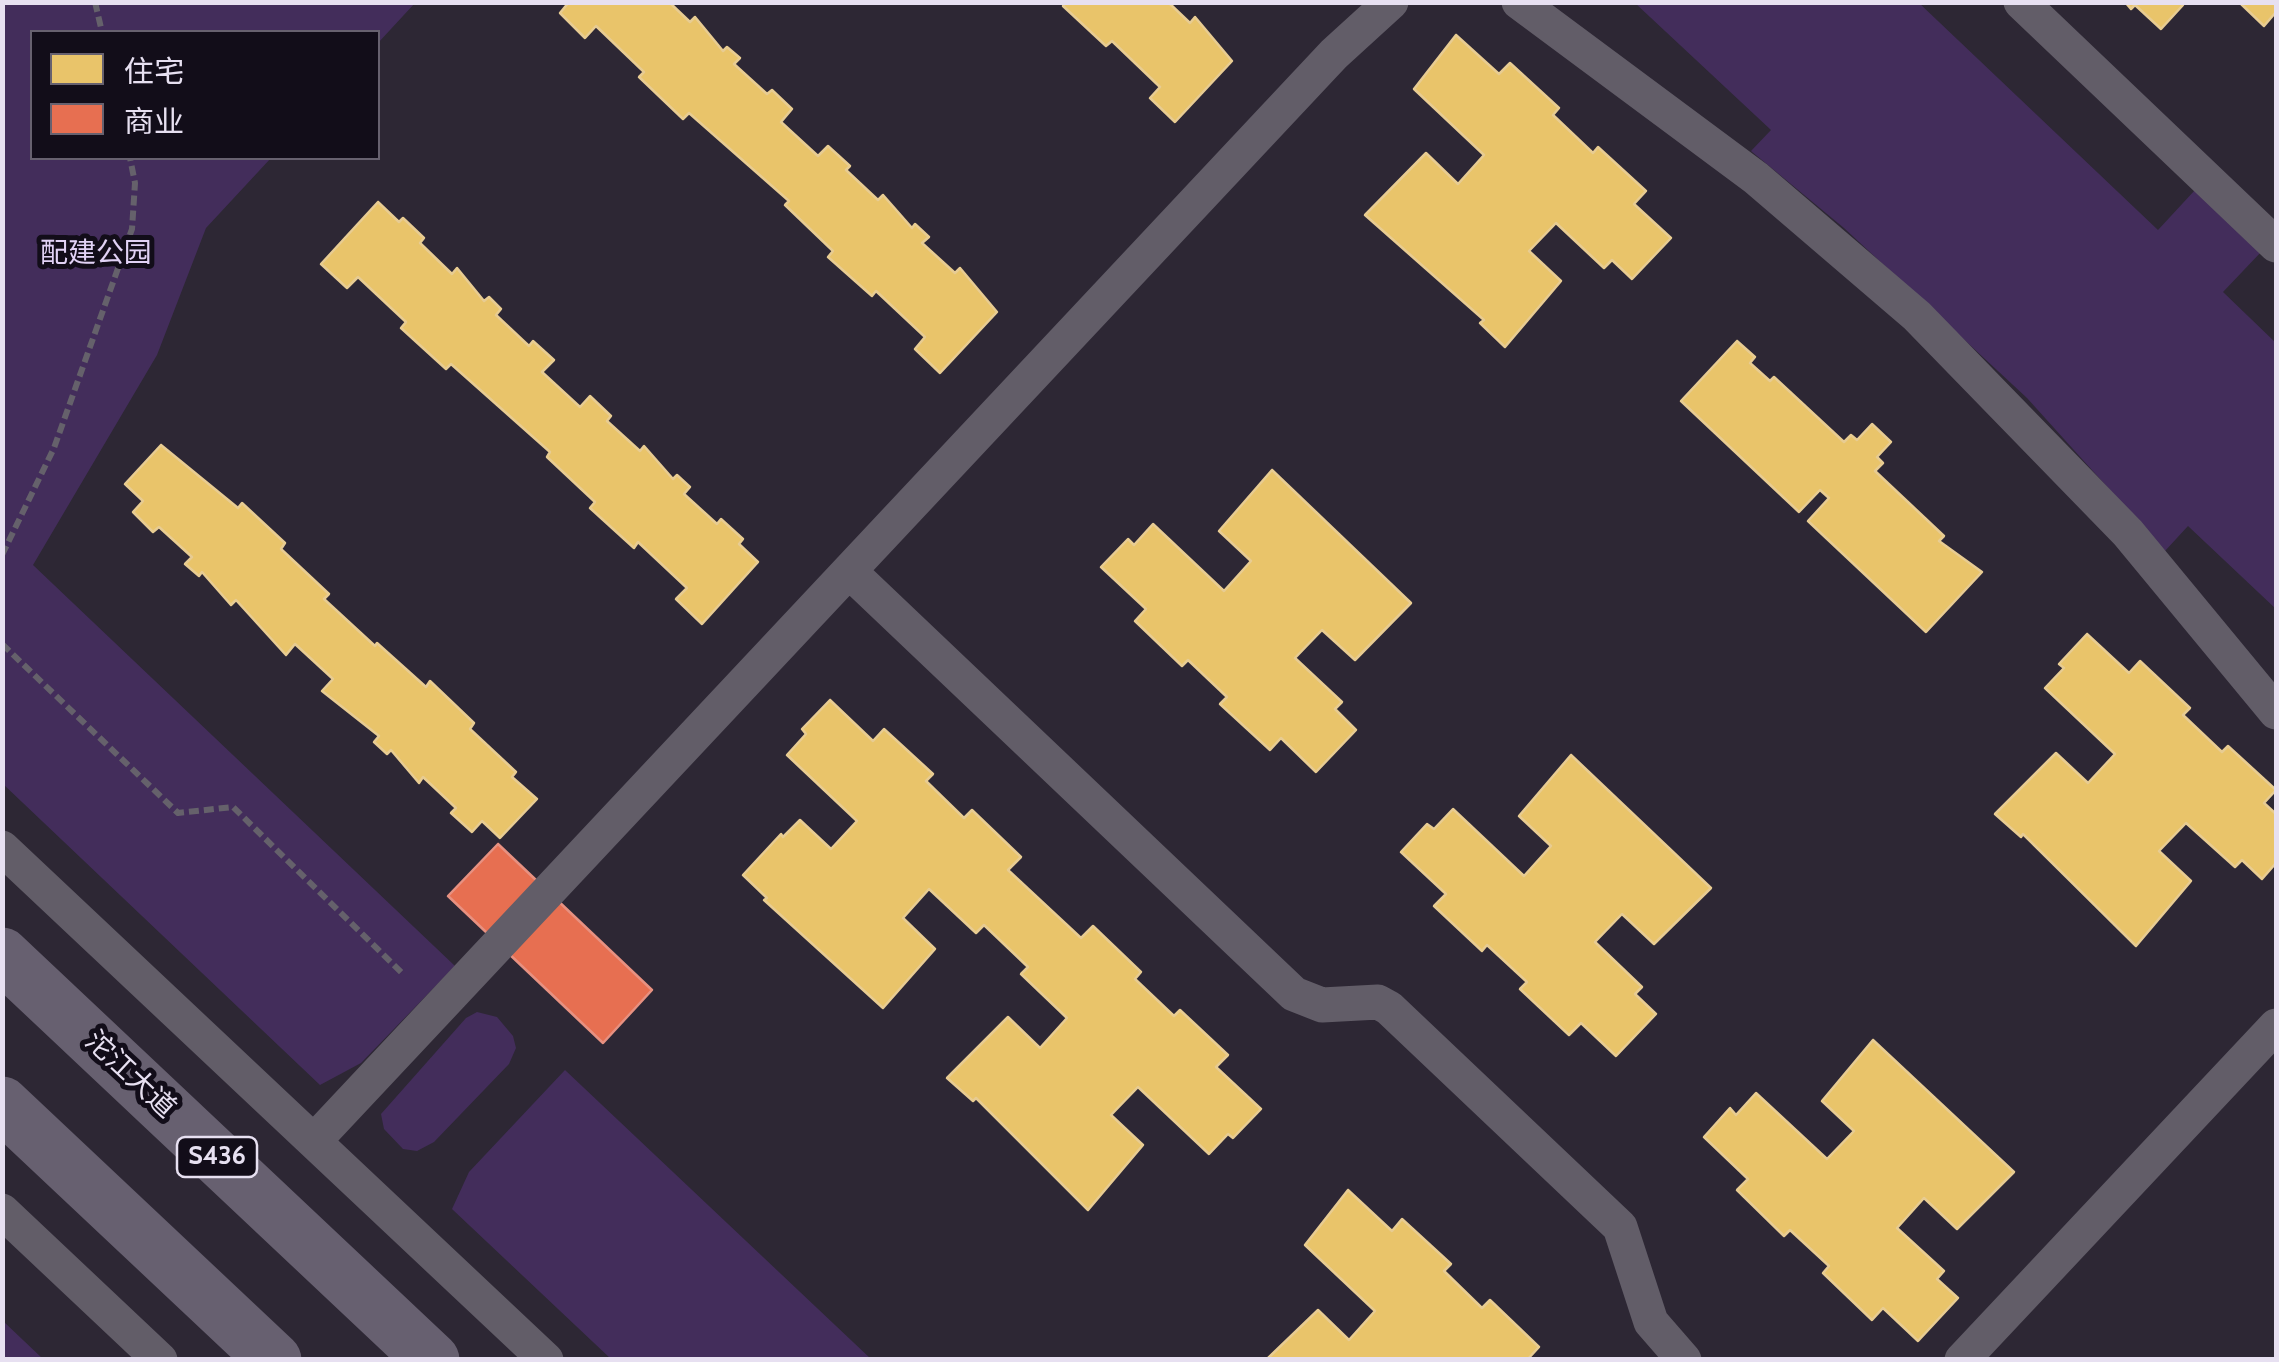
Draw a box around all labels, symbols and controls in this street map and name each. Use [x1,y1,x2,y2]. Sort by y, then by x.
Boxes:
legend [30,30,380,160]
text: 住宅 [124,53,184,90]
text: 商业 [124,103,184,140]
park label: 配建公园 [40,237,152,271]
street label: 沱江大道 [78,1025,182,1125]
road number: S436 [177,1137,257,1177]

